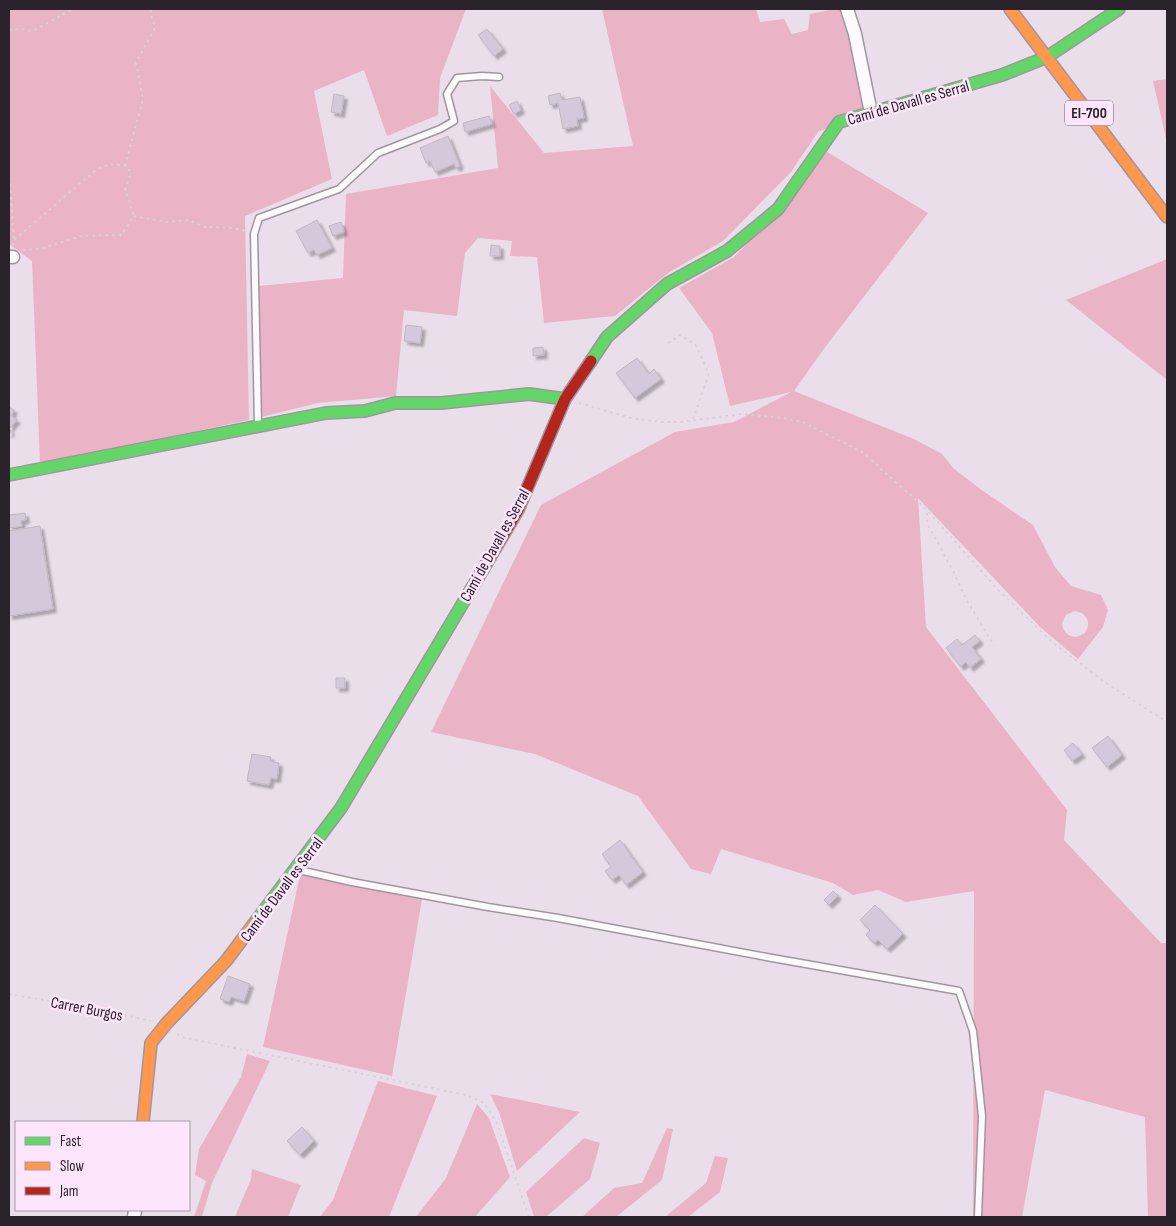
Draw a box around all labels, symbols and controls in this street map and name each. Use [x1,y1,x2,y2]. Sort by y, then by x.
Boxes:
street label: Camí de Davall es Serral [845,77,971,130]
road number: EI-700 [1065,100,1113,126]
street label: Camí de Davall es Serral [457,486,534,605]
street label: Camí de Davall es Serral [237,834,328,946]
street label: Carrer Burgos [49,993,125,1026]
legend [15,1121,190,1211]
text: Fast [60,1132,82,1151]
text: Slow [60,1157,84,1176]
text: Jam [59,1182,78,1201]

